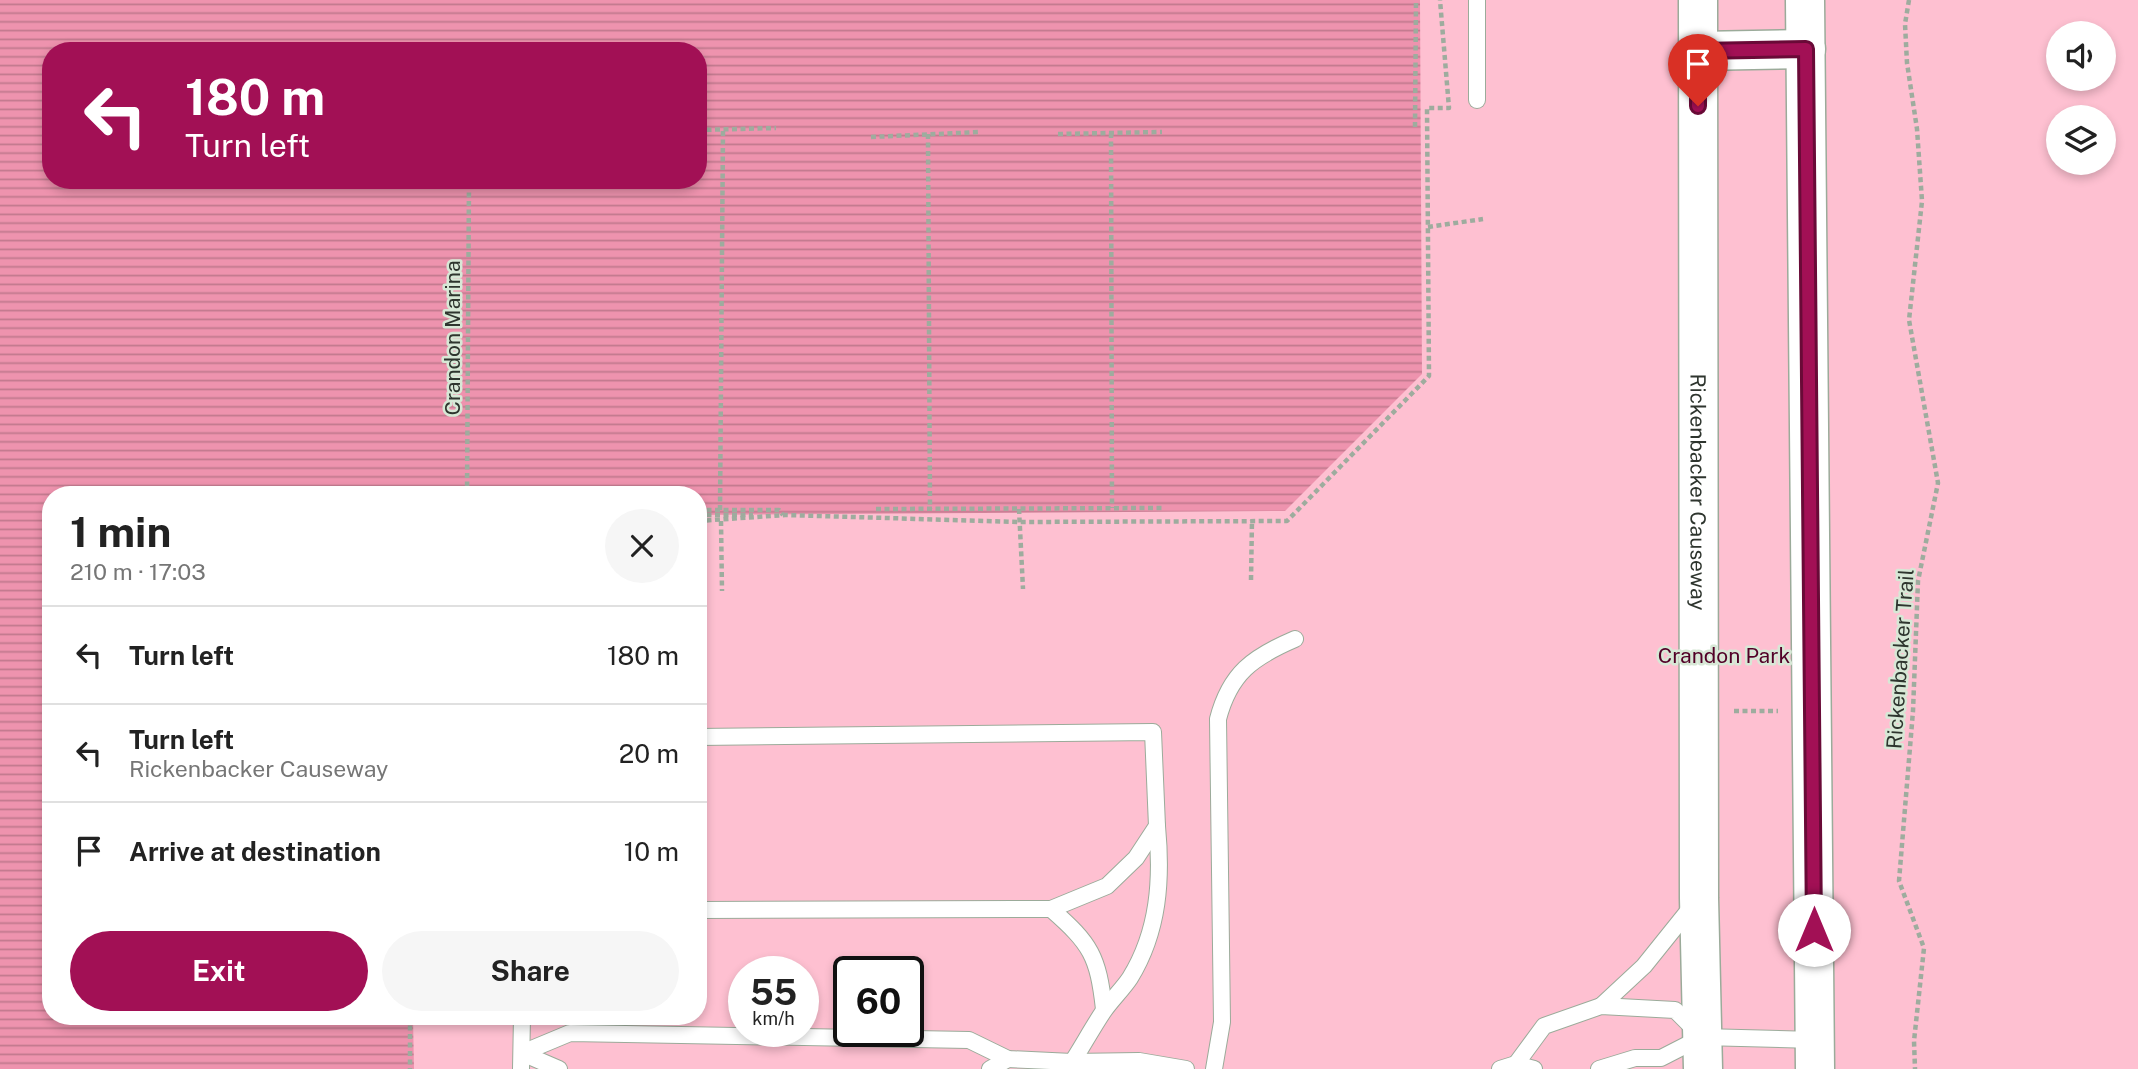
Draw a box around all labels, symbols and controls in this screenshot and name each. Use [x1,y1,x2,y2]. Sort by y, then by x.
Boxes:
map controls [2046,21,2116,175]
button: sound [2046,21,2116,91]
pin [1668,34,1728,106]
icon: arrive [1679,45,1717,83]
text: 180 m [185,68,325,126]
icon: left [70,70,161,161]
button: layers [2046,105,2116,175]
text: Turn left [185,127,310,164]
street label: Crandon Marina [440,260,465,416]
street label: Rickenbacker Causeway [1686,374,1711,610]
text: 1 min [70,507,171,556]
button: close [605,509,679,583]
text: 210 m · 17:03 [70,558,206,585]
street label: Rickenbacker Trail [1881,568,1919,750]
icon: left [70,636,108,674]
text: Turn left [129,640,234,671]
text: 180 m [607,640,679,671]
park label: Crandon Park [1658,643,1790,668]
text: Turn left [129,724,234,755]
icon: left [70,734,108,772]
text: 20 m [619,738,679,769]
text: Rickenbacker Causeway [129,755,388,782]
icon: arrive [70,832,108,870]
text: Arrive at destination [129,836,381,867]
text: 10 m [624,836,679,867]
position arrow [1777,893,1851,967]
button: Exit [70,931,368,1011]
button: Share [382,931,679,1011]
speed limit sign: 60 [833,956,924,1047]
text: 55 [750,972,797,1013]
text: km/h [752,1008,795,1029]

